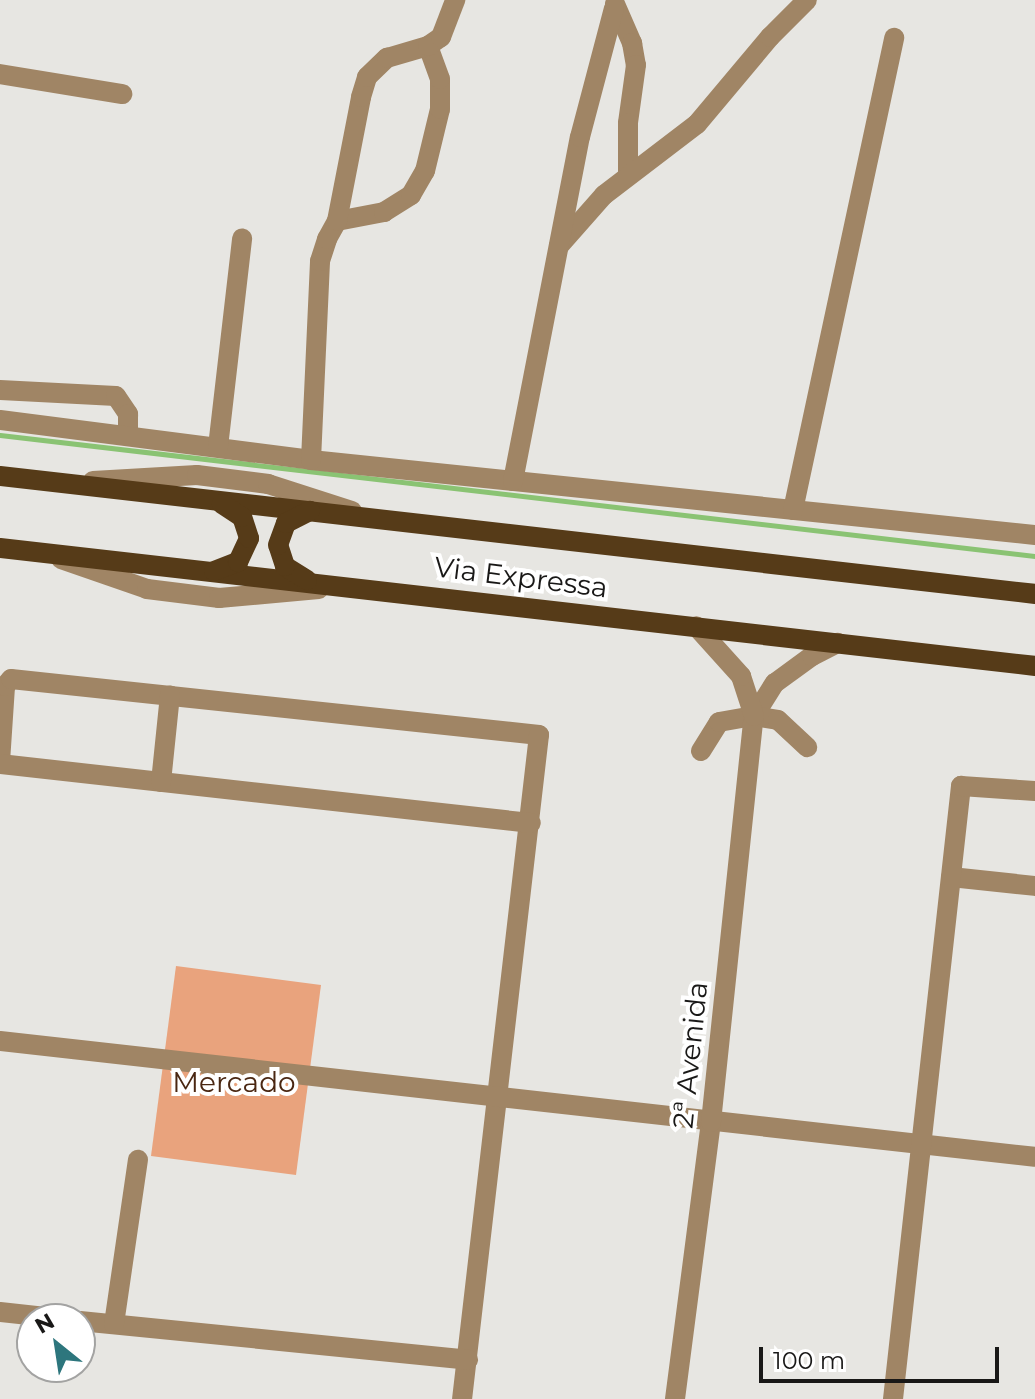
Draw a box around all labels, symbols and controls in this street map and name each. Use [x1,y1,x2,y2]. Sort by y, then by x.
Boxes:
street label: Via Expressa [432,550,610,604]
street label: 2ª Avenida [666,980,714,1130]
park label: Mercado [172,1065,296,1099]
north arrow [16,1303,96,1383]
text: N [30,1307,59,1340]
scale bar [763,1331,1003,1381]
text: 100 m [773,1346,845,1375]

